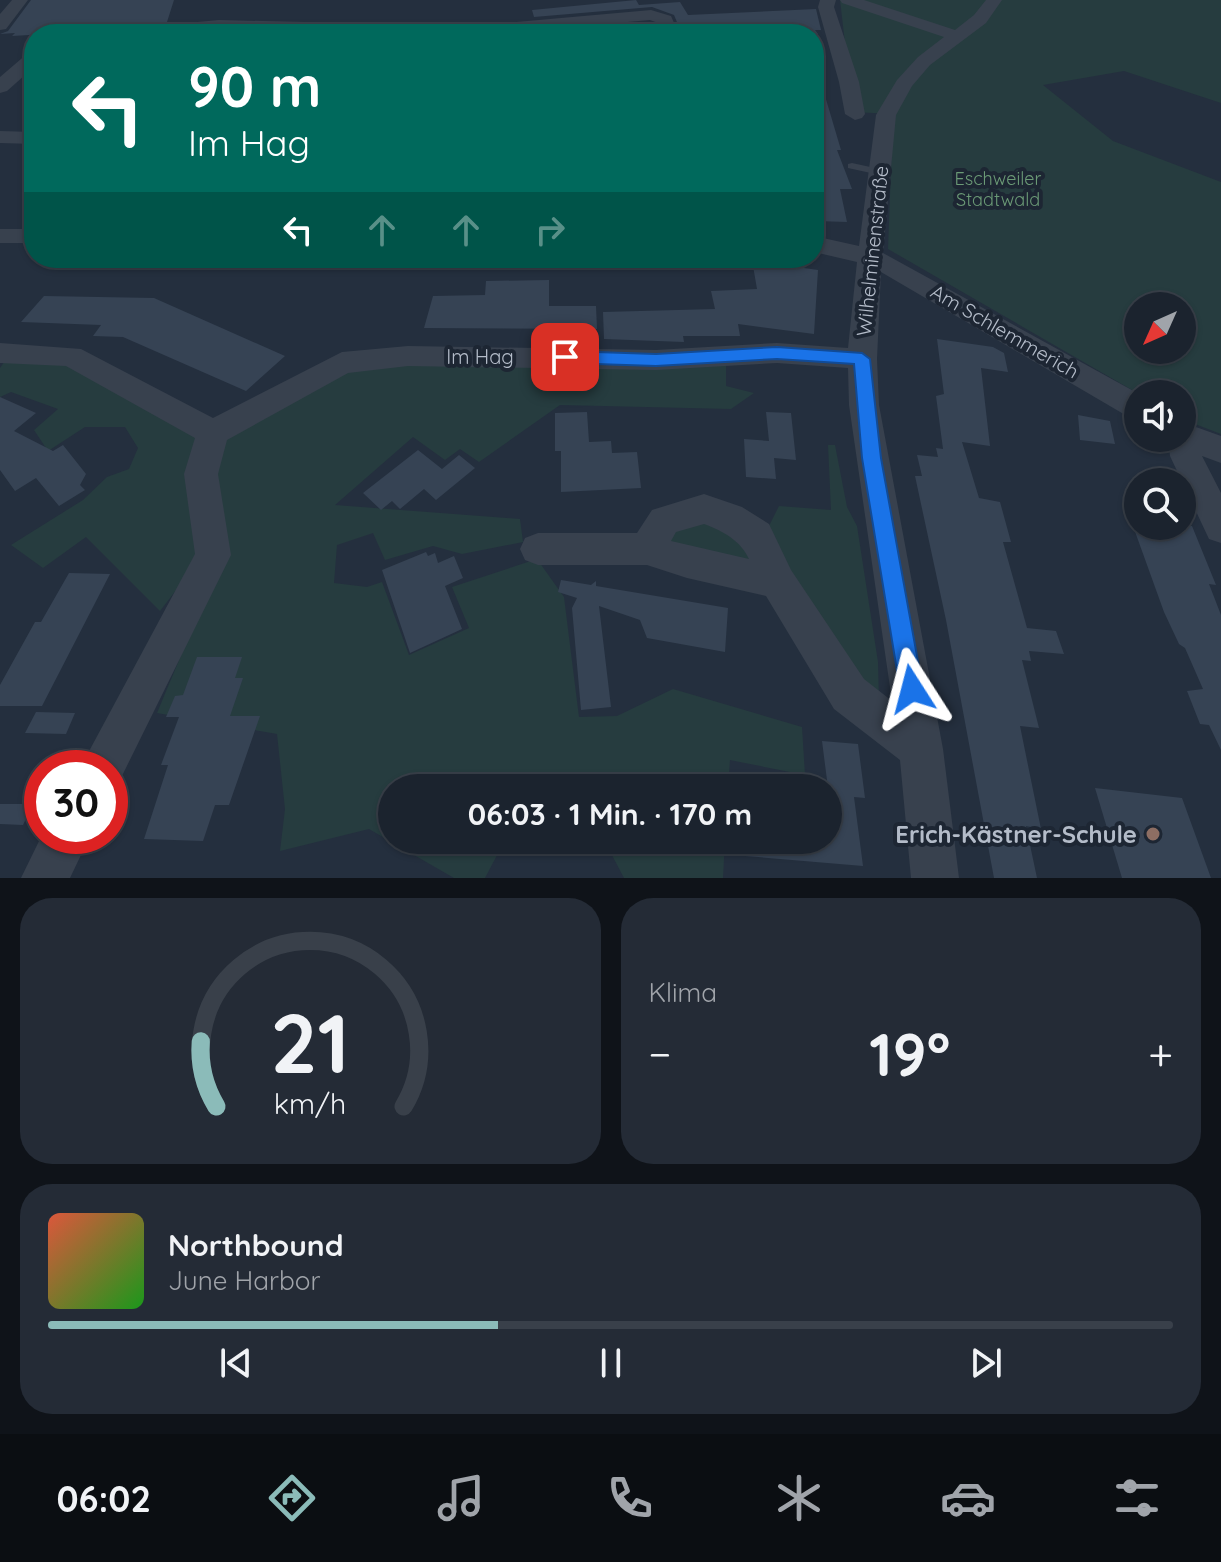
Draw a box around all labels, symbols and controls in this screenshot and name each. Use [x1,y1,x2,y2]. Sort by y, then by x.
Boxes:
text: 90 m [188,51,322,121]
icon: left [56,56,160,160]
text: Im Hag [188,120,310,165]
street label: Wilhelminenstraße [851,164,893,338]
park label: Eschweiler Stadtwald [955,167,1041,211]
icon: left [276,208,320,252]
icon: ahead [360,208,404,252]
icon: ahead [444,208,488,252]
icon: right [528,208,572,252]
street label: Am Schlemmerich [927,278,1083,384]
north arrow [1124,292,1196,364]
map controls [1124,292,1196,540]
pin [531,323,599,391]
icon: arrive [543,335,587,379]
street label: Im Hag [446,344,514,369]
button: sound [1124,380,1196,452]
button: search [1124,468,1196,540]
position arrow [870,647,954,731]
speed limit sign: 30 [24,750,128,854]
text: 06:03 · 1 Min. · 170 m [468,795,752,833]
place label: Erich-Kästner-Schule [895,819,1137,849]
marker: Erich-Kästner-Schule [1144,825,1162,843]
text: Klima [649,976,717,1009]
text: 21 [270,990,350,1094]
text: 19° [869,1016,950,1091]
text: − [649,1026,671,1081]
text: + [1148,1026,1173,1081]
text: km/h [274,1085,347,1121]
text: Northbound [168,1226,344,1264]
text: June Harbor [168,1264,320,1297]
icon: previous [214,1341,258,1385]
icon: pause [589,1341,633,1385]
icon: next [964,1341,1008,1385]
icon: directions [264,1470,320,1526]
icon: music [433,1470,489,1526]
icon: phone [602,1470,658,1526]
icon: climate [771,1470,827,1526]
icon: car [940,1470,996,1526]
icon: filters [1109,1470,1165,1526]
text: 06:02 [56,1476,151,1521]

